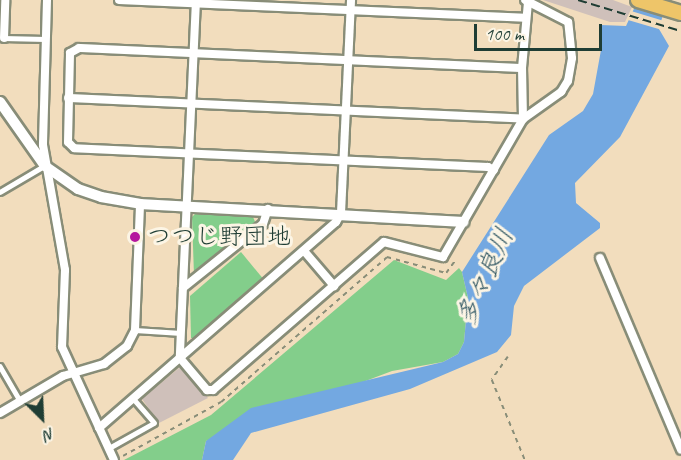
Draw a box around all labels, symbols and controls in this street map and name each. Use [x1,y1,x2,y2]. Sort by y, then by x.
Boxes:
scale bar [477,12,604,50]
text: 100 m [485,23,524,45]
place label: つつじ野団地 [147,223,291,251]
water label: 多々良川 [450,223,520,331]
marker: つつじ野団地 [128,230,142,244]
north arrow [12,388,72,448]
text: N [41,423,58,446]

